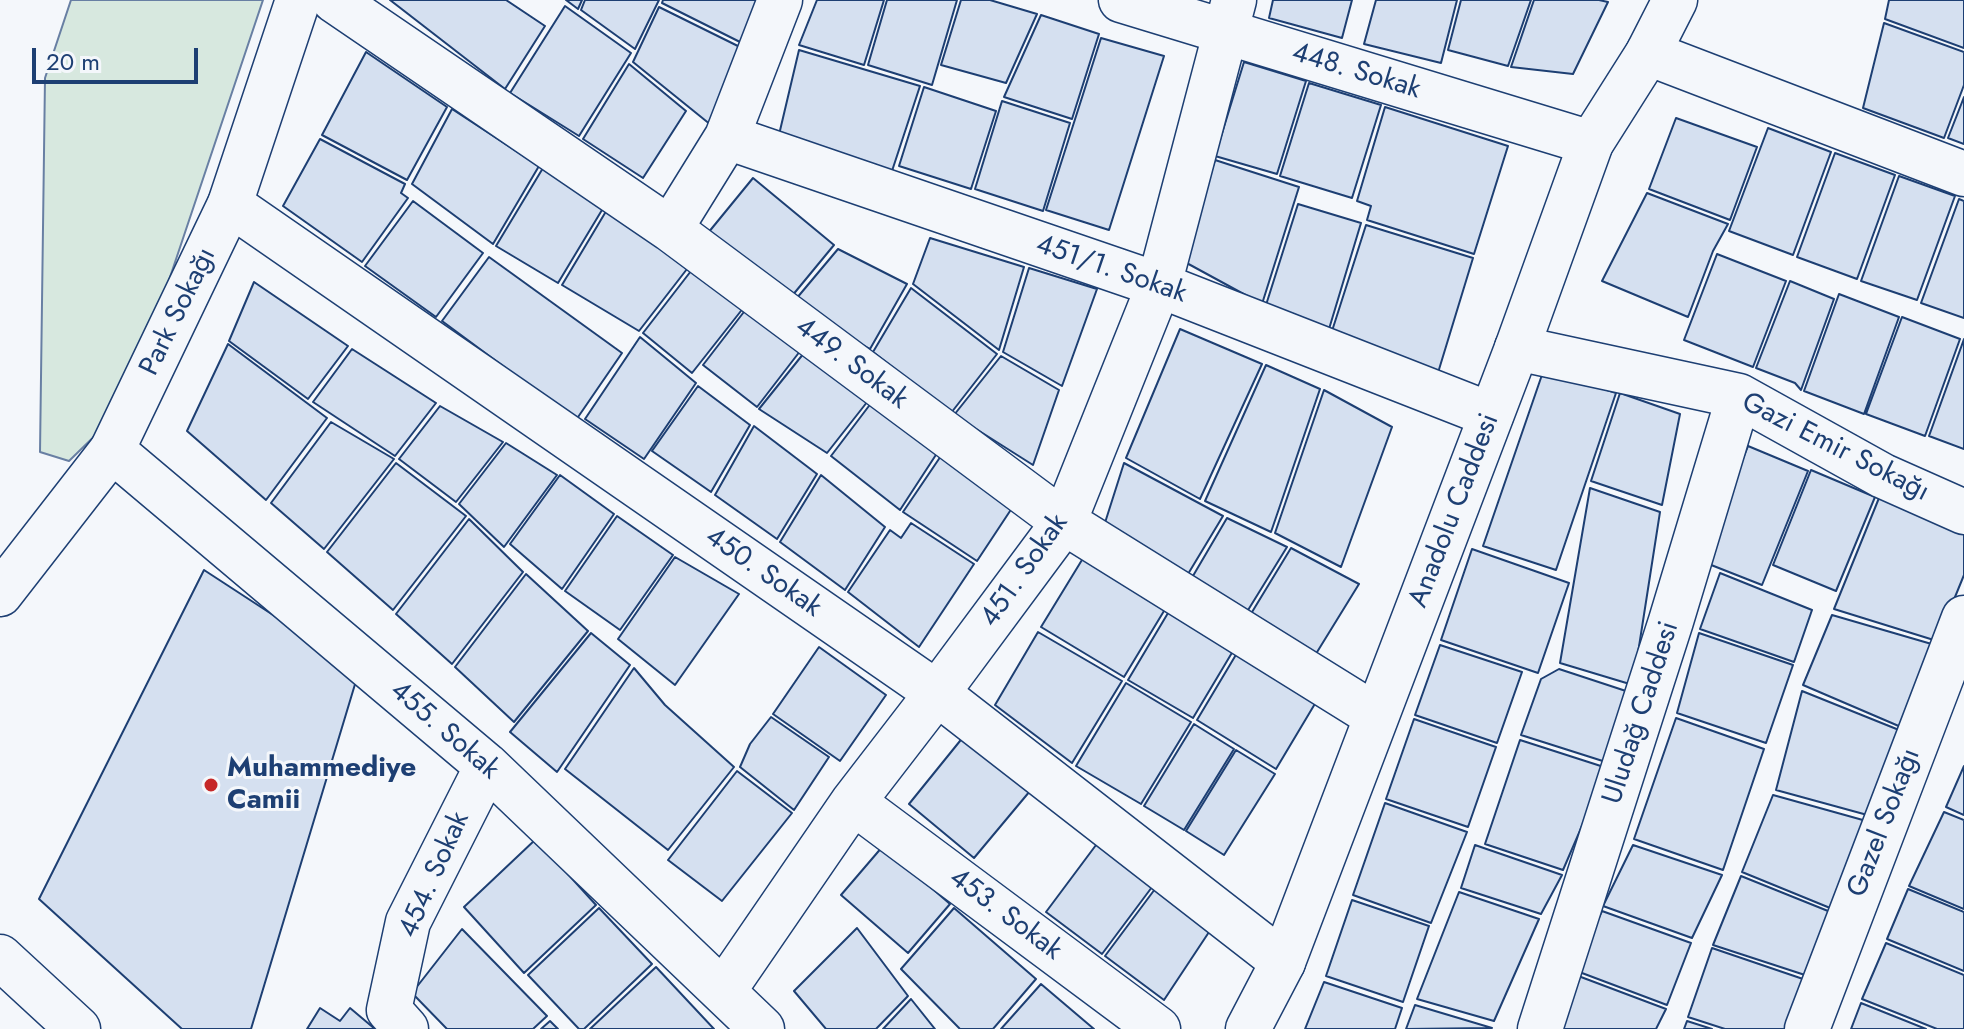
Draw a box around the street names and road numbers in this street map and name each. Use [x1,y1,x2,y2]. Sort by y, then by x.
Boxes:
street label: 448. Sokak [1287,36,1425,108]
street label: 451/1. Sokak [1031,229,1191,311]
street label: Park Sokağı [134,243,224,381]
street label: 449. Sokak [788,311,914,417]
street label: Gazi Emir Sokağı [1736,386,1934,510]
street label: Anadolu Caddesi [1403,409,1507,613]
street label: 451. Sokak [974,508,1076,634]
street label: 450. Sokak [698,521,828,625]
street label: Uludağ Caddesi [1597,617,1687,809]
street label: 455. Sokak [383,675,505,787]
street label: Gazel Sokağı [1841,744,1929,902]
street label: 454. Sokak [392,807,478,943]
street label: 453. Sokak [942,862,1068,968]

